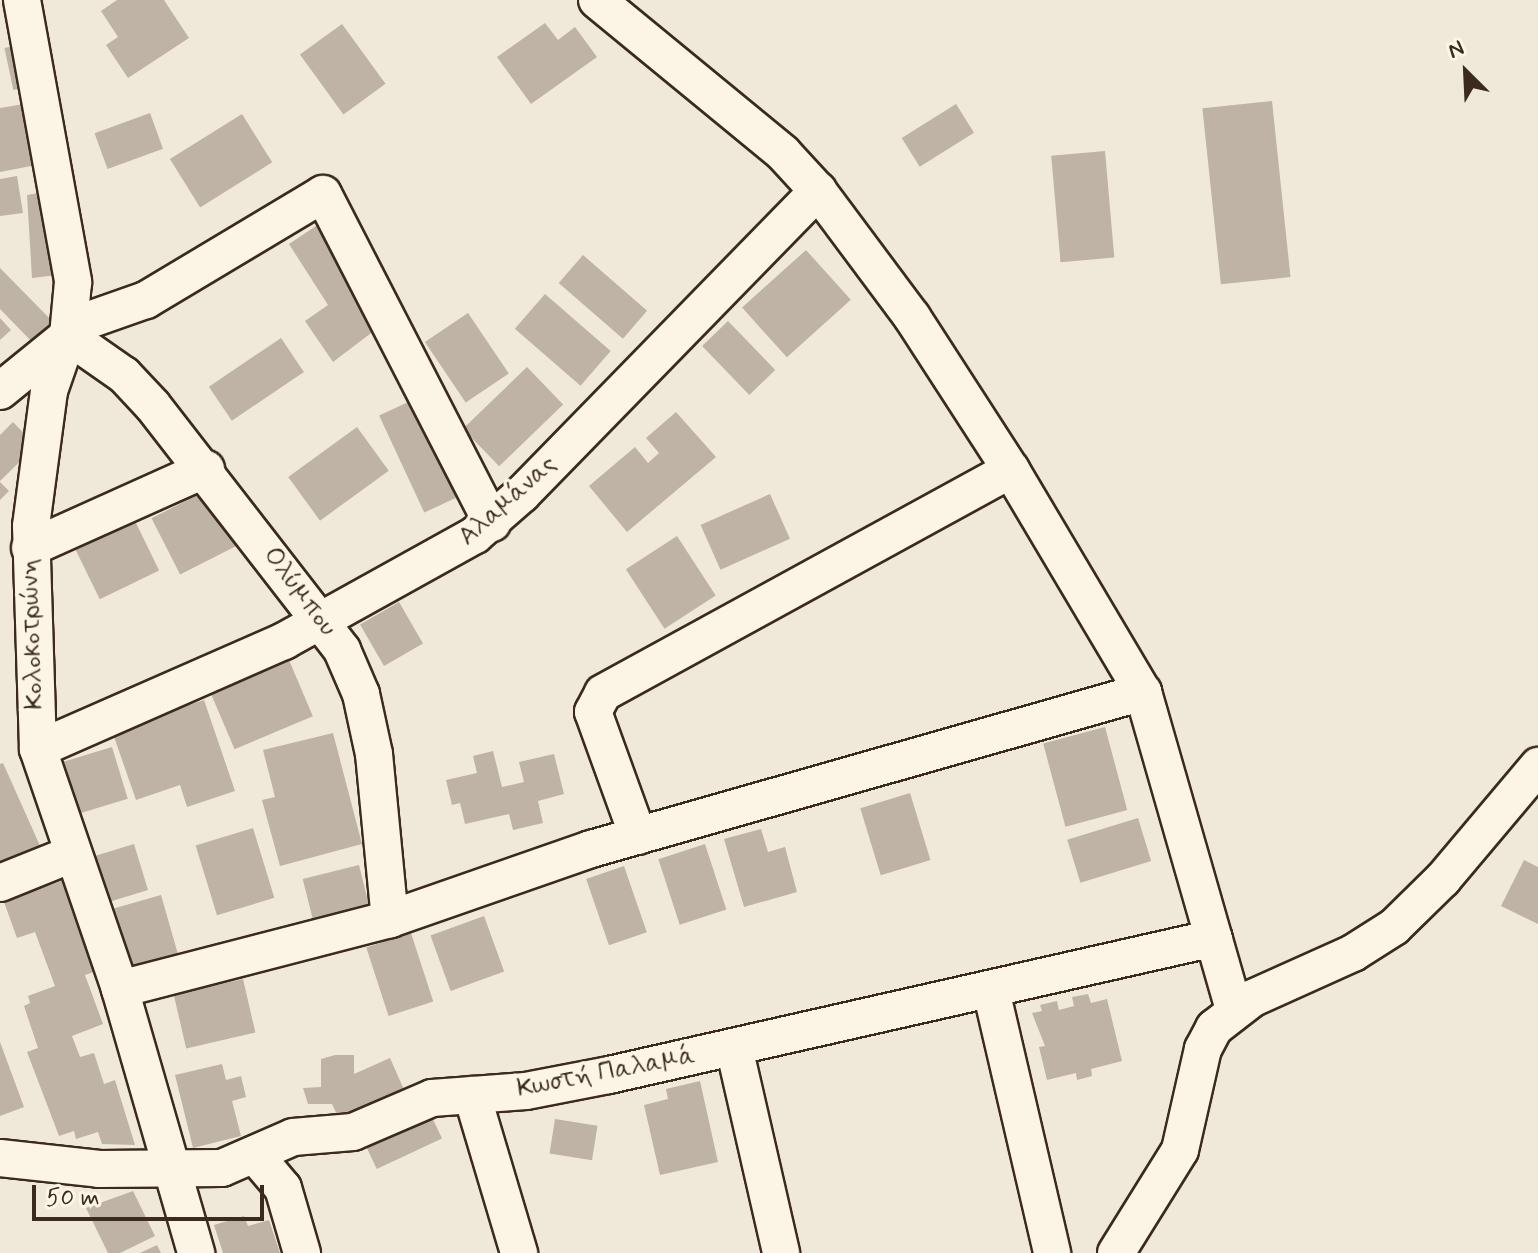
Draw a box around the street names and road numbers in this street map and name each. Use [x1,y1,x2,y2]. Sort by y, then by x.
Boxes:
street label: Αλαμάνας [453,449,563,553]
street label: Ολύμπου [255,541,343,643]
street label: Κολοκοτρώνη [15,558,51,710]
street label: Κωστή Παλαμά [514,1040,698,1106]

